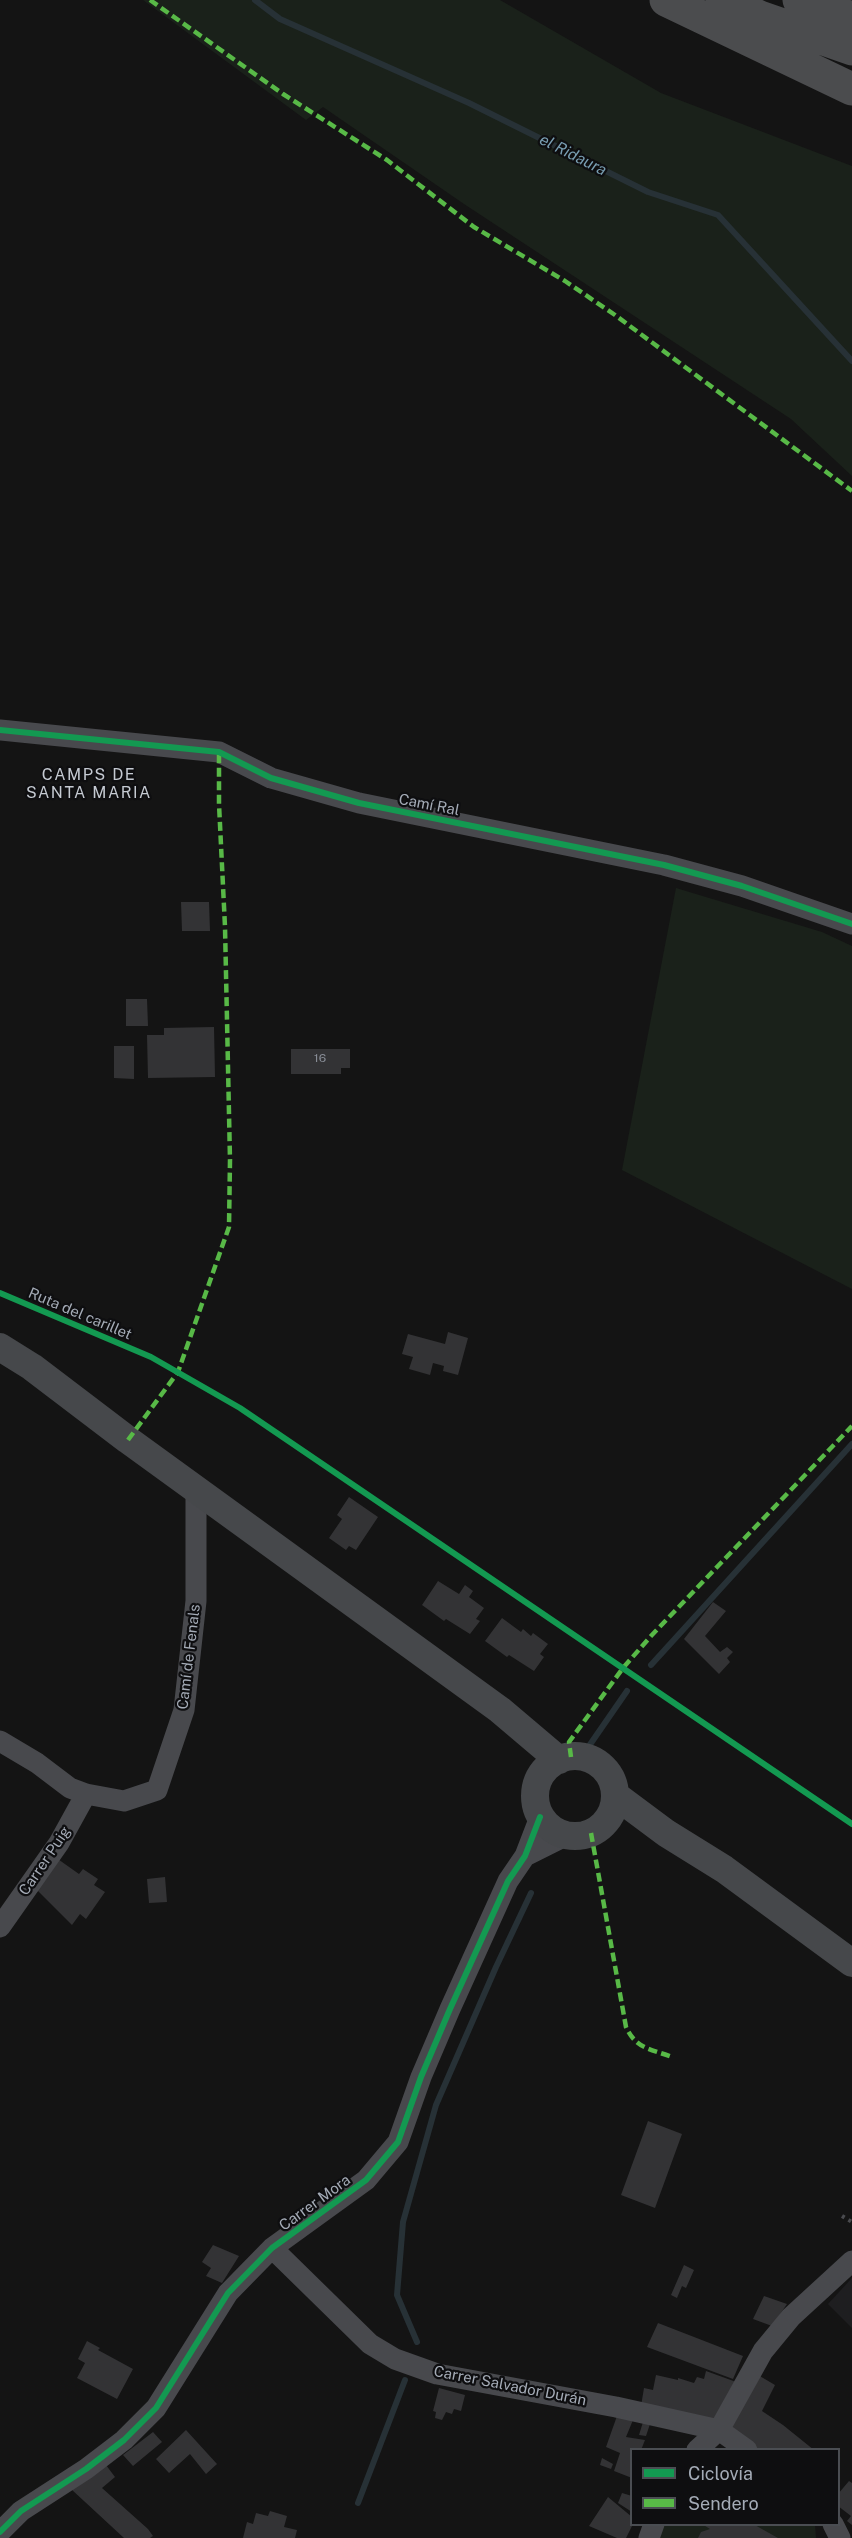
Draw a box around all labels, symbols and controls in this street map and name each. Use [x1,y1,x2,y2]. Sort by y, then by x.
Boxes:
water label: el Ridaura [536,130,610,180]
district label: CAMPS DE SANTA MARIA [26,765,152,803]
street label: Camí Ral [397,790,461,820]
house number: 16 [314,1051,326,1065]
street label: Ruta del carillet [26,1284,134,1344]
street label: Camí de Fenals [174,1603,204,1711]
street label: Carrer Puig [15,1823,75,1899]
street label: Carrer Mora [276,2171,354,2235]
street label: Carrer Salvador Durán [432,2362,588,2410]
legend [630,2448,840,2526]
text: Ciclovía [688,2463,753,2484]
text: Sendero [688,2493,759,2514]

